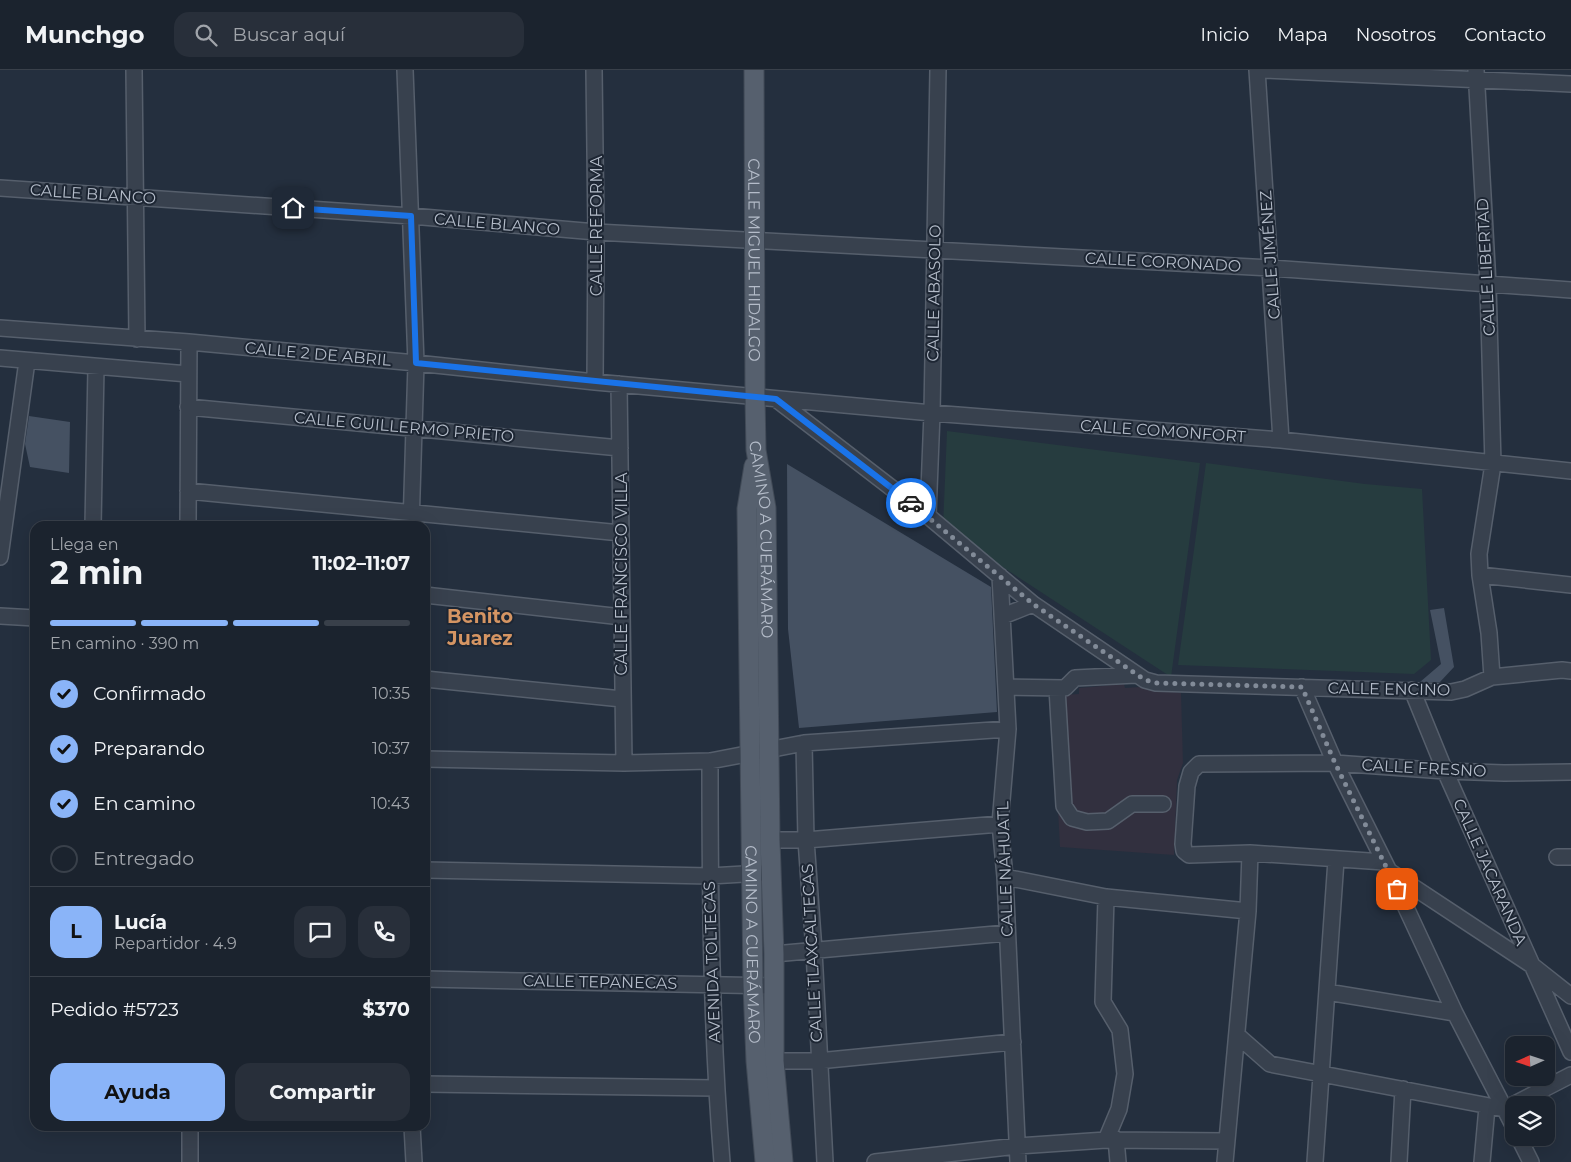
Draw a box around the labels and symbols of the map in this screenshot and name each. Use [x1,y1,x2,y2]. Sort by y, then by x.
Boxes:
street label: CALLE REFORMA [587,155,606,296]
street label: CALLE MIGUEL HIDALGO [745,158,764,362]
street label: CALLE BLANCO [29,180,157,208]
pin [272,187,314,229]
street label: CALLE JIMÉNEZ [1256,190,1284,320]
street label: CALLE LIBERTAD [1473,198,1499,336]
street label: CALLE BLANCO [433,209,561,239]
street label: CALLE ABASOLO [923,224,945,362]
street label: CALLE CORONADO [1084,248,1242,276]
street label: CALLE 2 DE ABRIL [244,338,393,370]
street label: CALLE GUILLERMO PRIETO [293,408,515,446]
street label: CALLE COMONFORT [1079,416,1247,446]
street label: CAMINO A CUERÁMARO [746,440,777,639]
street label: CALLE FRANCISCO VILLA [612,472,631,675]
courier [886,478,936,528]
district label: Benito Juarez [446,605,513,650]
street label: CALLE ENCINO [1328,678,1450,700]
street label: CALLE FRESNO [1361,755,1487,781]
street label: CALLE JACARANDA [1449,796,1531,949]
street label: CALLE NÁHUATL [993,800,1017,937]
street label: CAMINO A CUERÁMARO [742,845,765,1044]
street label: CALLE TLAXCALTECAS [798,863,826,1043]
pin [1376,868,1418,910]
street label: AVENIDA TOLTECAS [700,881,724,1043]
street label: CALLE TEPANECAS [523,971,678,993]
north arrow [1505,1036,1555,1086]

